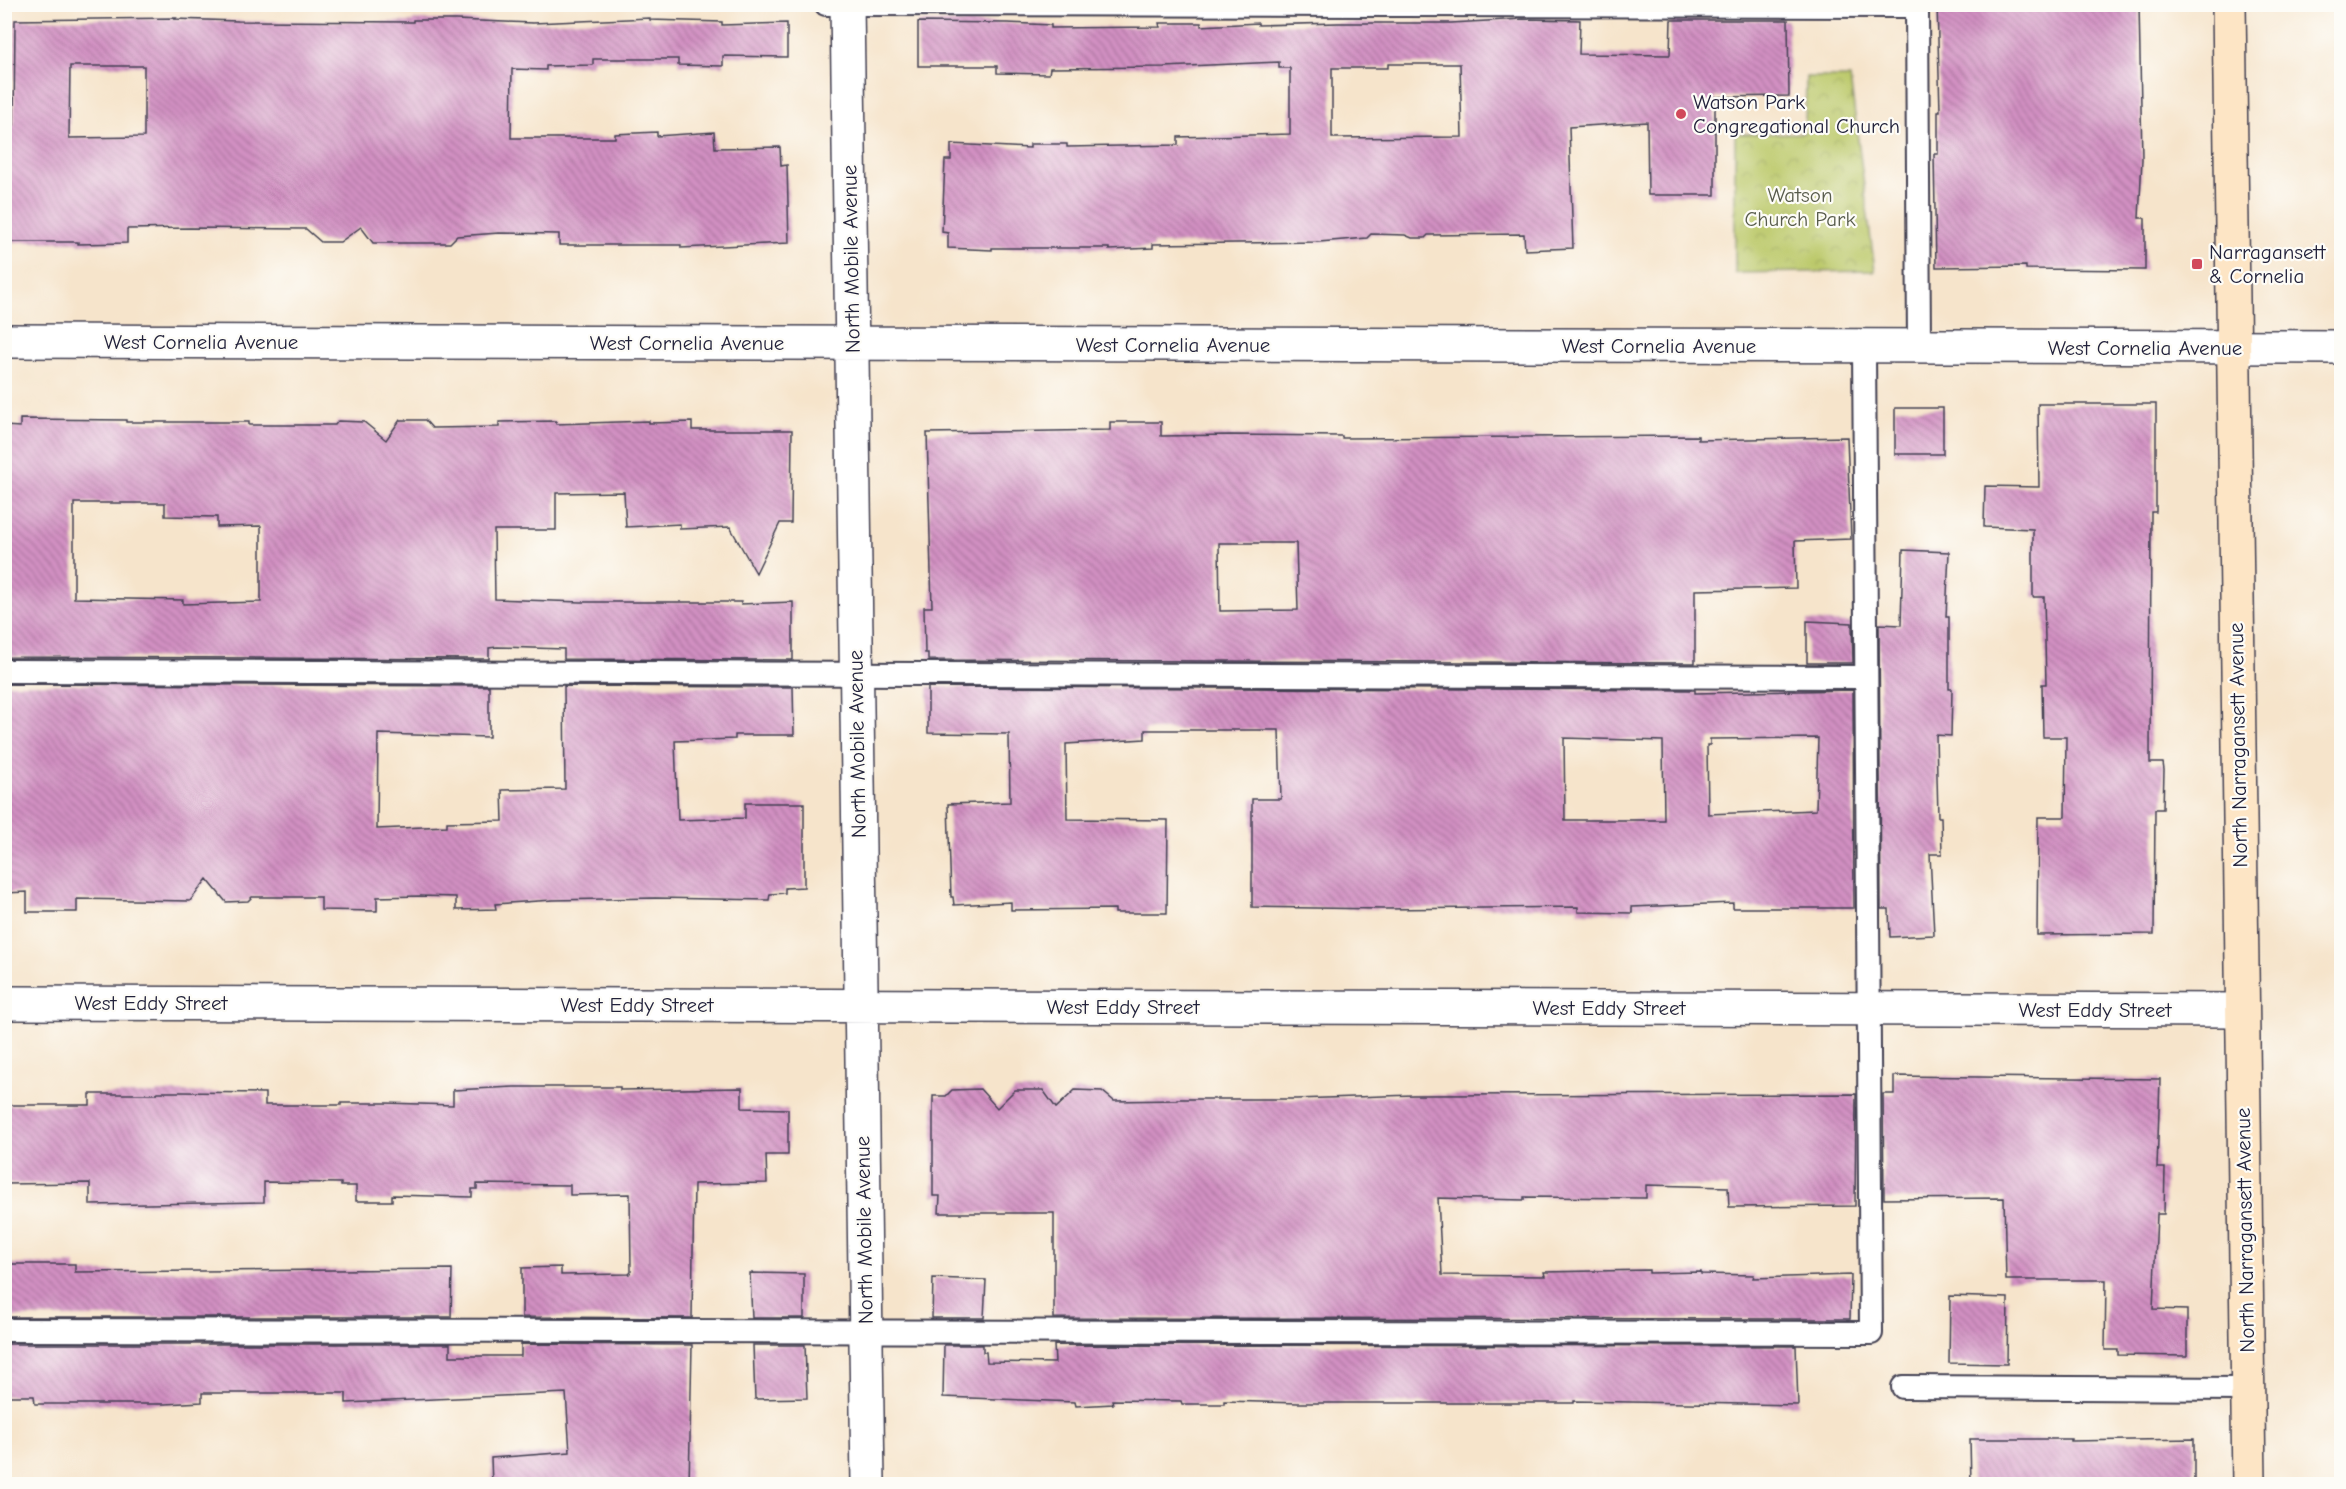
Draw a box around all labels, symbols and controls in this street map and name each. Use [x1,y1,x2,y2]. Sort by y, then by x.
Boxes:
place label: Watson Park Congregational Church [1693,90,1900,138]
marker: Watson Park Congregational Church [1674,107,1688,121]
street label: North Mobile Avenue [837,165,865,353]
park label: Watson Church Park [1744,183,1856,231]
place label: Narragansett & Cornelia [2209,240,2327,288]
marker: Narragansett & Cornelia [2190,257,2204,271]
street label: West Cornelia Avenue [104,330,298,354]
street label: West Cornelia Avenue [590,331,784,355]
street label: West Cornelia Avenue [1076,333,1270,357]
street label: West Cornelia Avenue [1562,334,1756,358]
street label: West Cornelia Avenue [2048,336,2242,360]
street label: North Narragansett Avenue [2224,622,2252,868]
street label: North Mobile Avenue [843,650,871,838]
street label: West Eddy Street [75,991,228,1015]
street label: West Eddy Street [561,993,714,1017]
street label: West Eddy Street [1047,995,1200,1019]
street label: West Eddy Street [1533,996,1686,1020]
street label: West Eddy Street [2019,998,2172,1022]
street label: North Narragansett Avenue [2231,1107,2259,1353]
street label: North Mobile Avenue [850,1136,878,1324]

